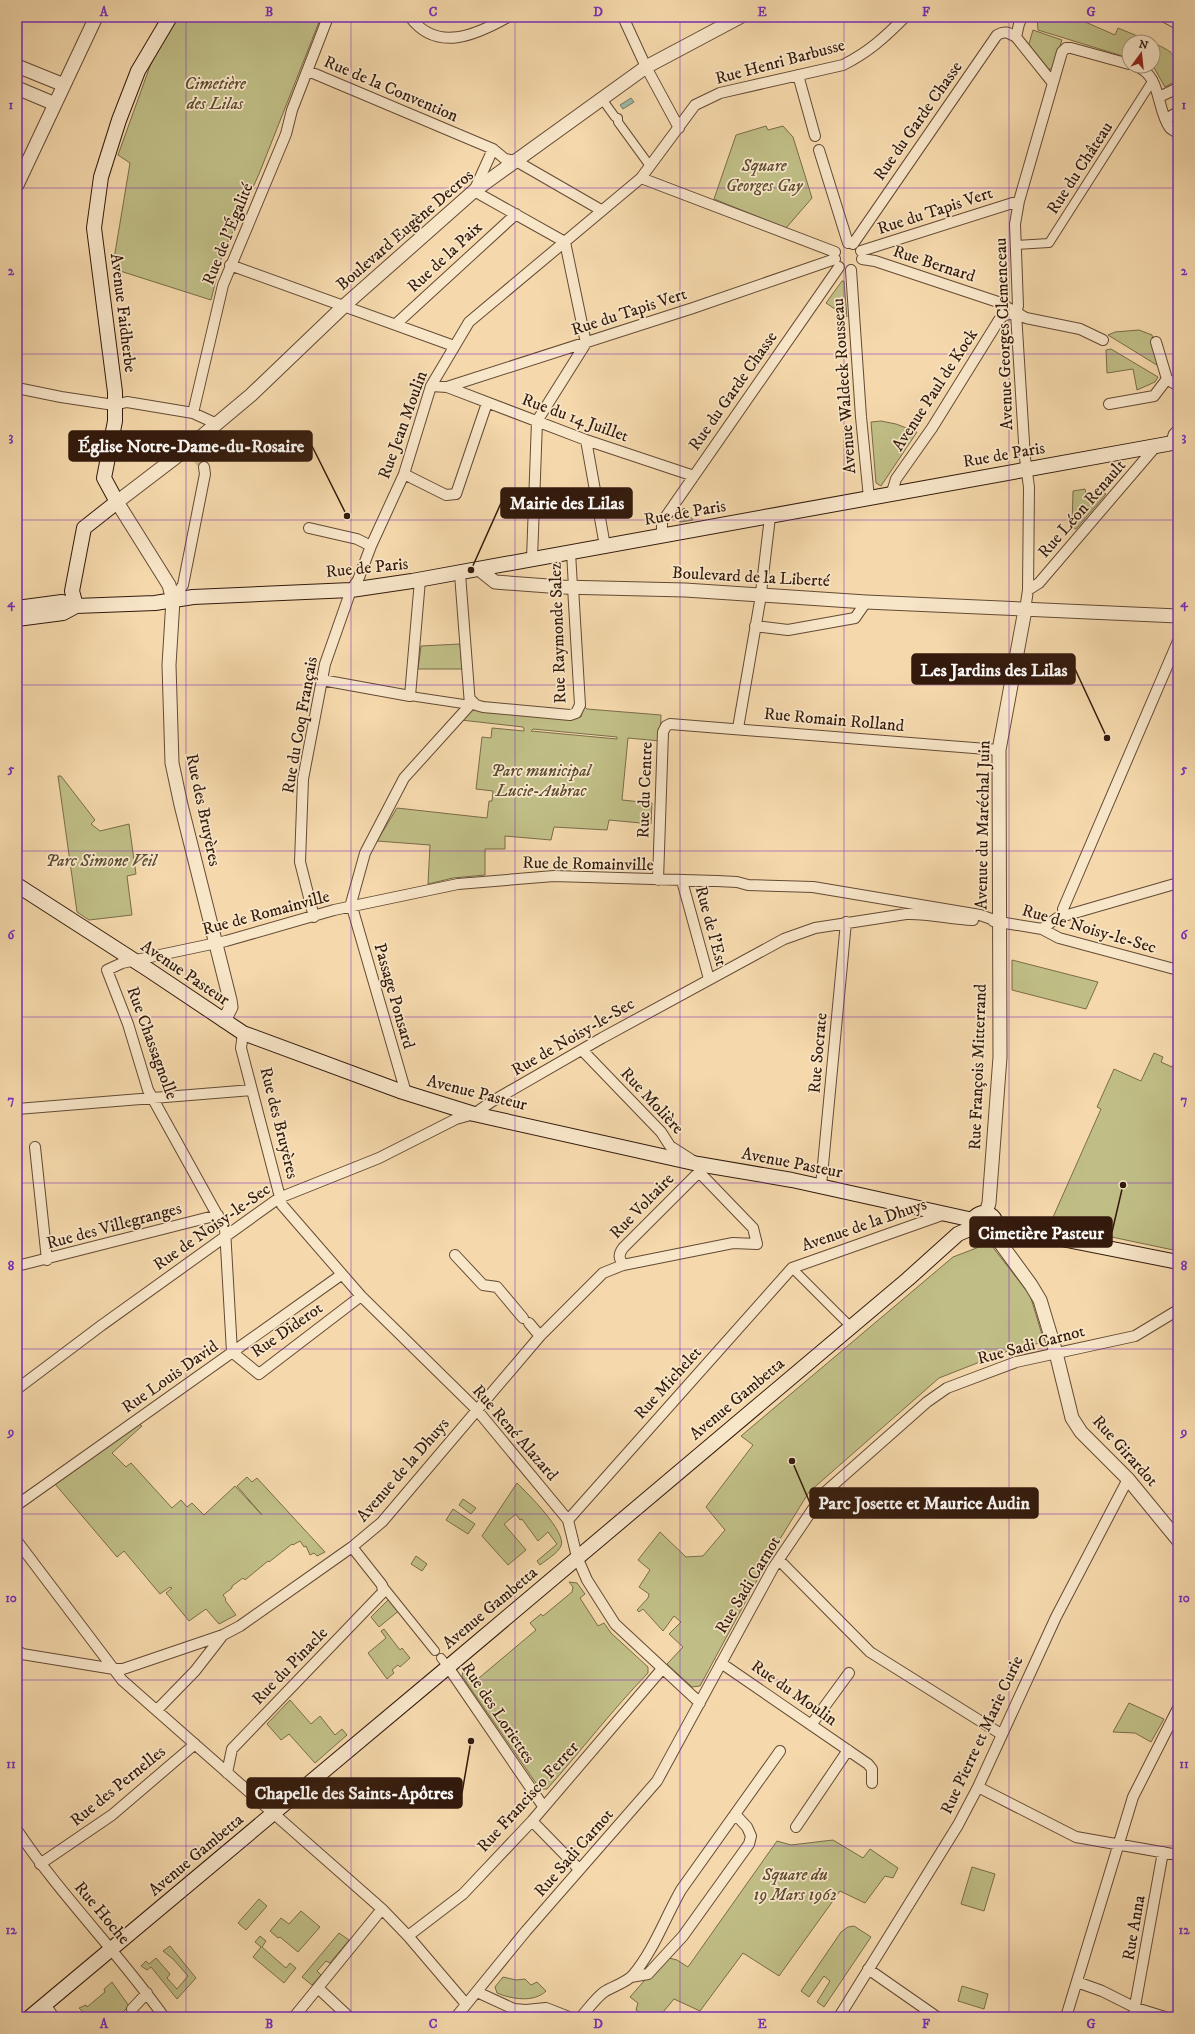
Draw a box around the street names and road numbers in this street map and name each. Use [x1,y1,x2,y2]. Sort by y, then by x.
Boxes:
street label: Rue Henri Barbusse [713,34,847,90]
street label: Rue de la Convention [320,51,462,127]
street label: Rue du Garde Chasse [869,57,967,185]
street label: Rue du Château [1042,118,1118,218]
street label: Boulevard Eugène Decros [332,164,478,296]
street label: Rue de l'Égalité [198,180,258,288]
street label: Rue du Tapis Vert [875,182,996,240]
street label: Rue de la Paix [403,216,488,297]
street label: Avenue Georges Clemenceau [990,237,1018,431]
street label: Rue Bernard [890,240,978,288]
street label: Avenue Faidherbe [105,252,141,374]
street label: Rue du Tapis Vert [569,283,690,341]
street label: Avenue Waldeck Rousseau [827,297,861,475]
street label: Avenue Paul de Kock [887,324,983,455]
street label: Rue du Garde Chasse [684,327,782,455]
street label: Rue Jean Moulin [373,368,433,482]
street label: Rue du 14 Juillet [519,389,632,448]
street label: Rue de Paris [961,437,1047,473]
street label: Rue Léon Renault [1033,455,1131,563]
street label: Rue de Paris [642,495,728,531]
street label: Rue de Paris [325,553,410,583]
street label: Rue Raymonde Salez [545,561,571,704]
street label: Boulevard de la Liberté [672,562,830,592]
street label: Rue du Coq Français [277,654,323,795]
street label: Rue Romain Rolland [763,703,906,737]
street label: Avenue du Maréchal Juin [971,740,995,910]
street label: Rue du Centre [632,741,658,839]
street label: Rue des Bruyères [180,752,226,869]
street label: Rue de Romainville [522,852,654,876]
street label: Rue de l'Est [690,884,732,969]
street label: Rue de Romainville [200,885,332,941]
street label: Rue de Noisy-le-Sec [1019,899,1159,959]
street label: Avenue Pasteur [136,935,234,1011]
street label: Passage Ponsard [368,941,420,1052]
street label: Rue Chassagnolle [121,983,183,1103]
street label: Rue François Mitterrand [964,983,992,1151]
street label: Rue de Noisy-le-Sec [508,993,638,1081]
street label: Rue Socrate [804,1012,832,1094]
street label: Rue Molière [615,1063,689,1139]
street label: Rue des Bruyères [254,1065,304,1181]
street label: Avenue Pasteur [425,1070,530,1116]
street label: Avenue Pasteur [740,1142,845,1184]
street label: Rue Voltaire [605,1168,679,1244]
street label: Rue de Noisy-le-Sec [149,1178,275,1276]
street label: Avenue de la Dhuys [798,1193,930,1257]
street label: Rue des Villegranges [44,1197,184,1255]
street label: Rue Diderot [247,1297,328,1363]
street label: Rue Sadi Carnot [975,1320,1088,1370]
street label: Rue Louis David [117,1335,223,1418]
street label: Rue Michelet [629,1341,707,1424]
street label: Avenue Gambetta [685,1352,790,1445]
street label: Rue René Alazard [467,1380,563,1486]
street label: Rue Girardot [1087,1411,1163,1492]
street label: Avenue de la Dhuys [352,1413,455,1527]
street label: Rue Sadi Carnot [710,1532,786,1638]
street label: Avenue Gambetta [438,1561,543,1654]
street label: Rue du Pinacle [247,1622,333,1710]
street label: Rue Pierre et Marie Curie [936,1652,1028,1818]
street label: Rue du Moulin [746,1655,842,1731]
street label: Rue des Loriettes [456,1658,540,1768]
street label: Rue Francisco Ferrer [472,1736,584,1857]
street label: Rue des Pernelles [66,1741,171,1831]
street label: Rue Sadi Carnot [530,1804,619,1902]
street label: Avenue Gambetta [144,1808,249,1901]
street label: Rue Hoche [69,1877,135,1949]
street label: Rue Anna [1117,1893,1151,1962]

